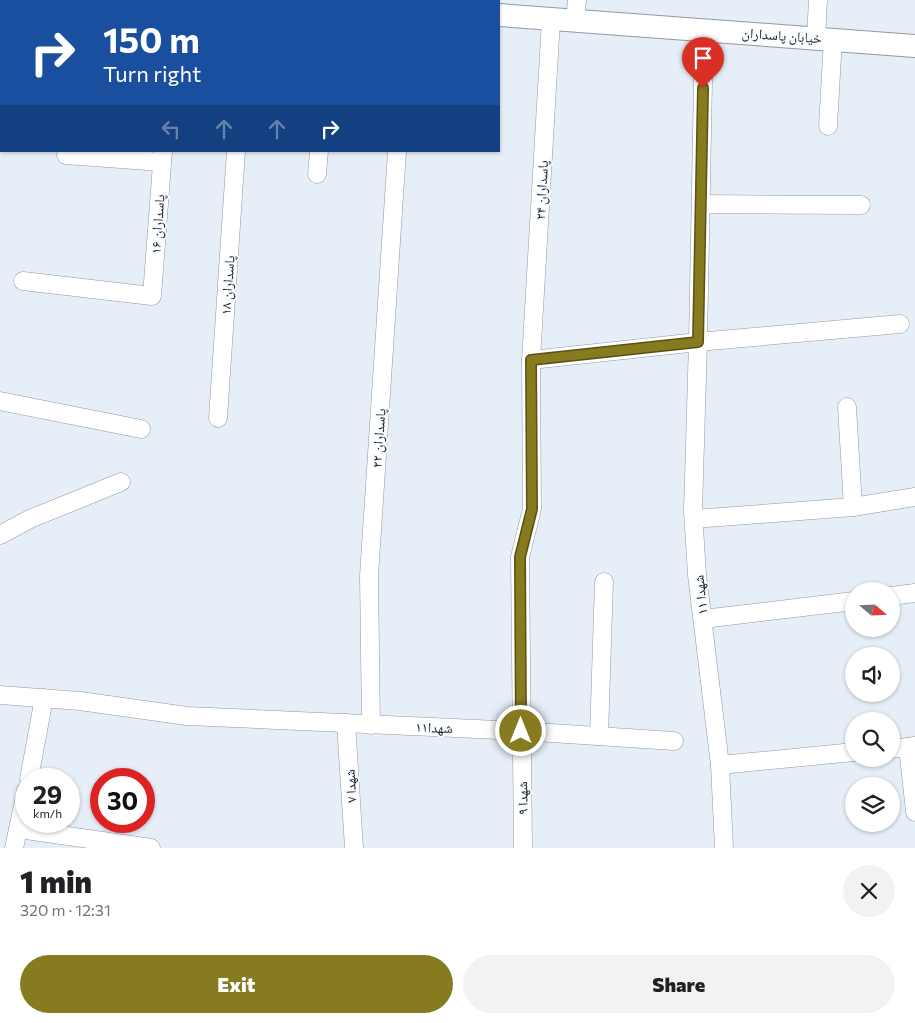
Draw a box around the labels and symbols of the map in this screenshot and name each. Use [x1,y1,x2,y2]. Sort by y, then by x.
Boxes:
street label: خیابان پاسداران [741,24,823,47]
pin [682,37,724,88]
street label: پاسداران ۲۴ [531,160,552,220]
street label: پاسداران ۱۶ [146,193,169,254]
street label: پاسداران ۱۸ [216,254,239,315]
street label: پاسداران ۲۲ [367,407,390,468]
street label: شهدا ۱۱ [689,574,711,616]
north arrow [845,582,900,638]
position arrow [494,704,546,756]
street label: شهدا۱۱ [415,718,453,736]
speed limit sign: 30 [90,768,155,833]
street label: شهدا ۷ [341,769,359,803]
street label: شهدا ۹ [513,781,531,815]

